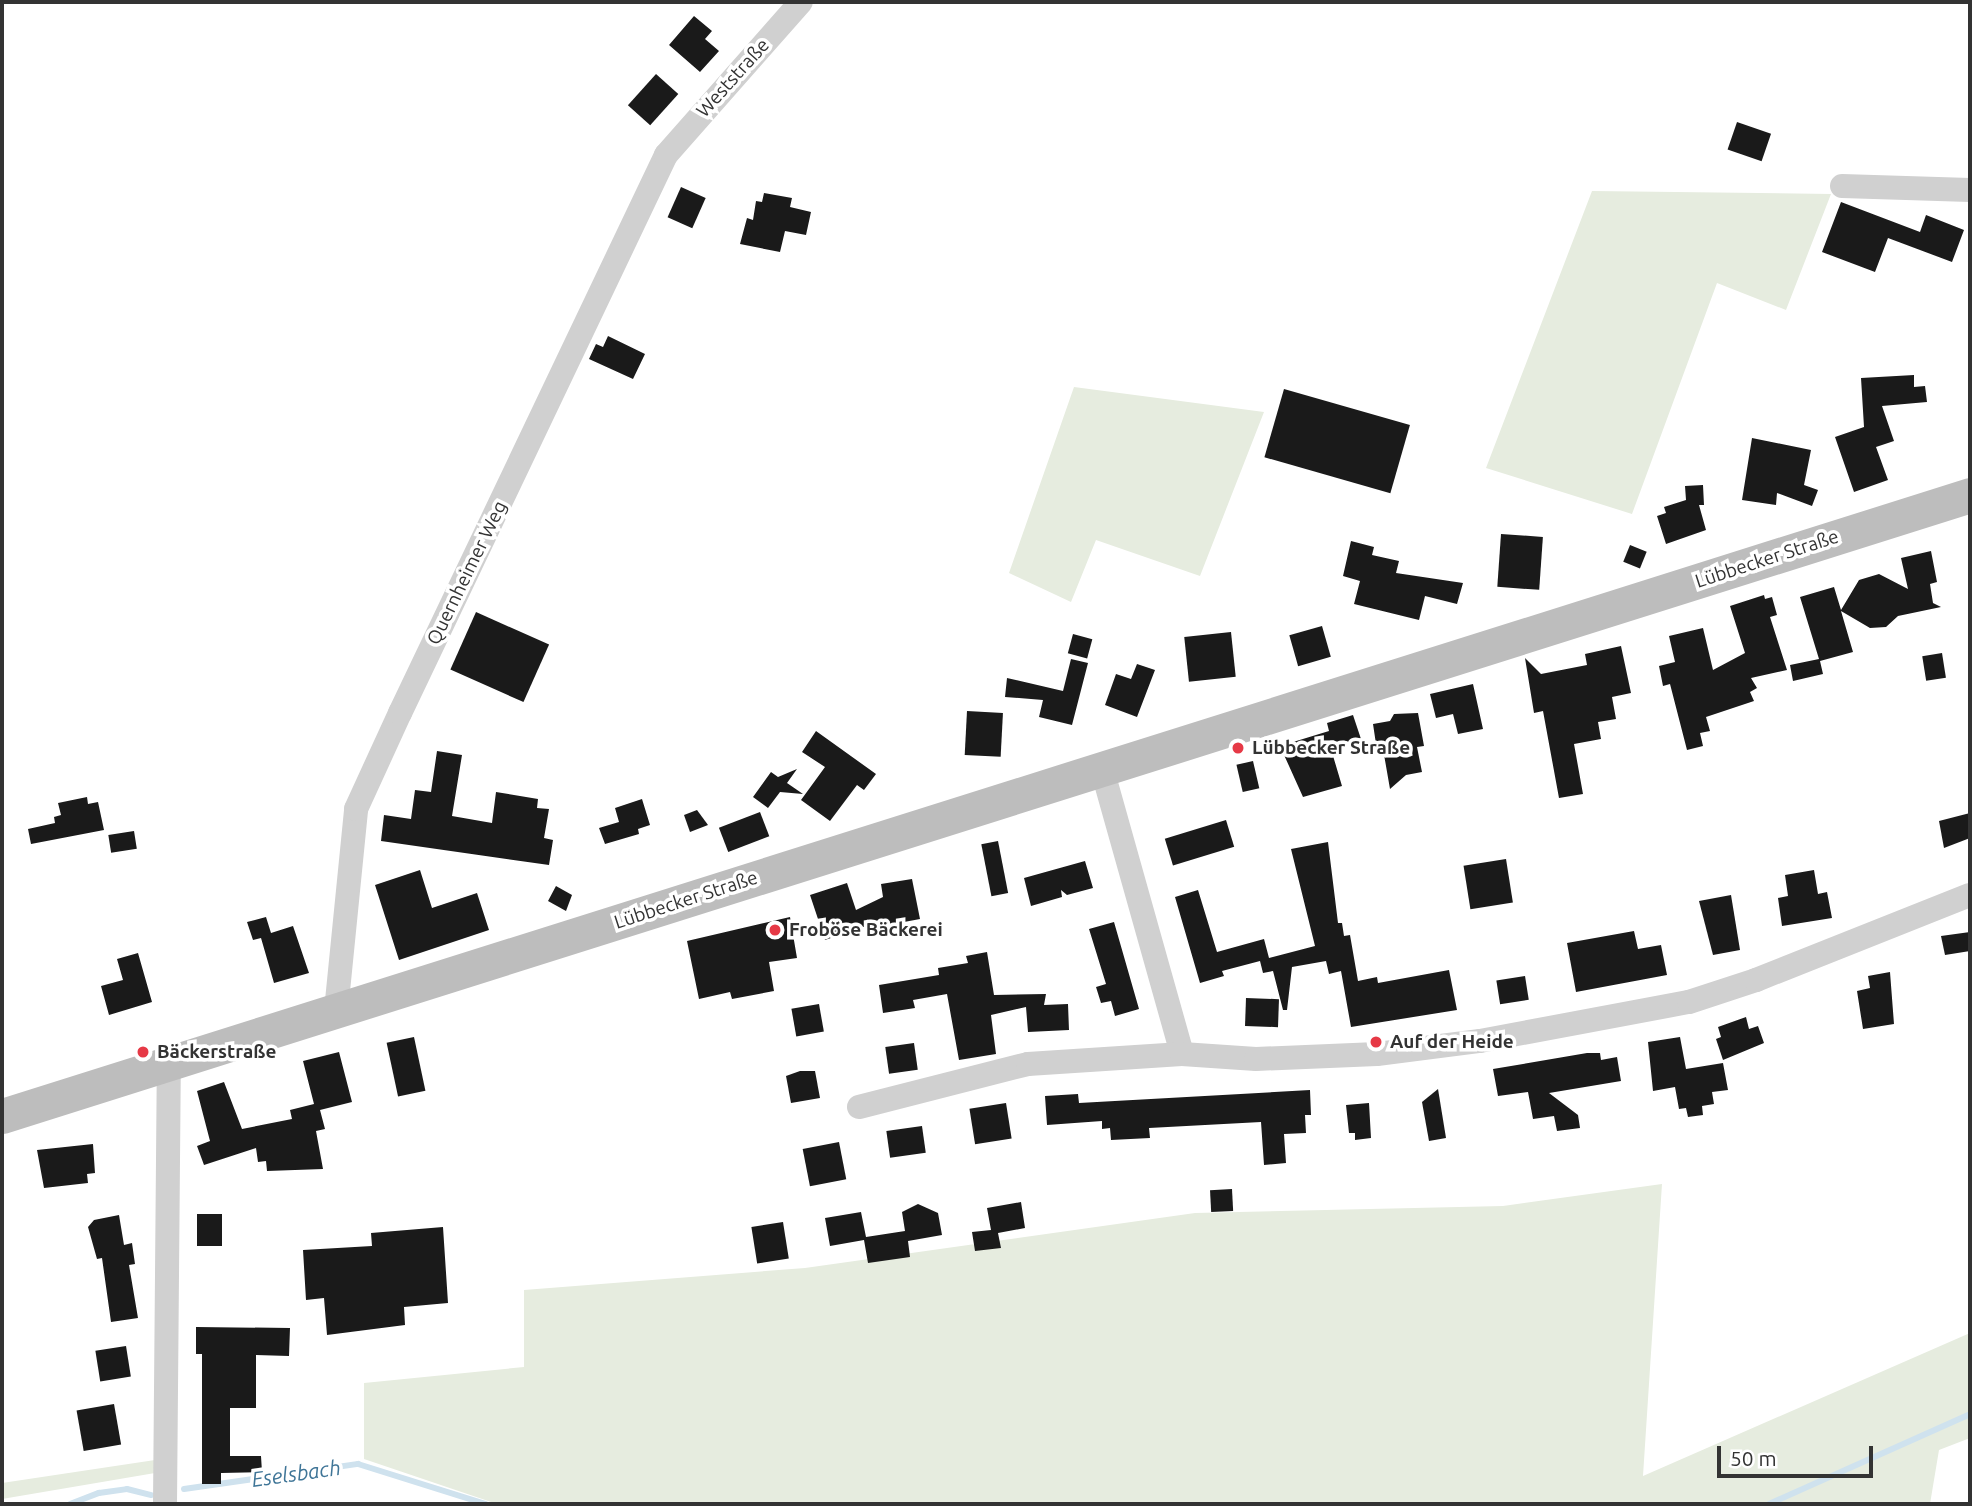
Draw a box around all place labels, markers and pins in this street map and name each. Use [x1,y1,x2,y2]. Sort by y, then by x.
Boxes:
place label: Lübbecker Straße [1252,737,1410,759]
marker: Lübbecker Straße [1230,740,1246,756]
place label: Froböse Bäckerei [789,919,943,941]
marker: Froböse Bäckerei [767,922,783,938]
place label: Auf der Heide [1390,1031,1514,1053]
marker: Auf der Heide [1368,1034,1384,1050]
place label: Bäckerstraße [157,1041,276,1063]
marker: Bäckerstraße [135,1044,151,1060]

